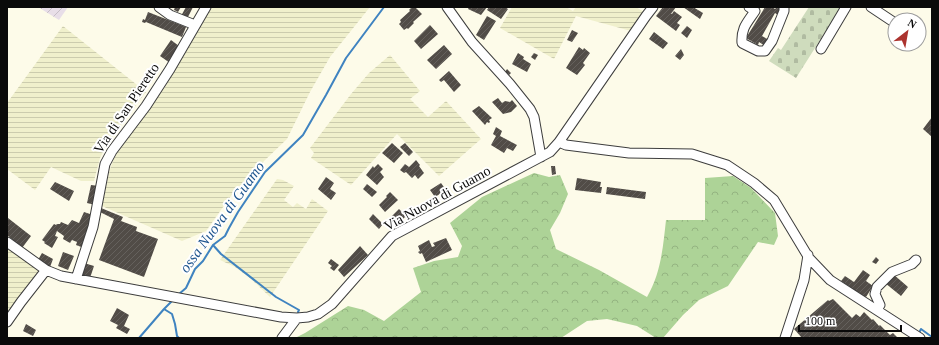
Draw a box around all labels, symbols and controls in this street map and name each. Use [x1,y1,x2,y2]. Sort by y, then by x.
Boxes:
north arrow [887,12,927,52]
text: N [906,16,919,31]
street label: Via di San Pieretto [91,60,162,156]
water label: ossa Nuova di Guamo [176,158,268,275]
street label: Via Nuova di Guamo [381,163,493,234]
scale bar [799,307,901,333]
text: 100 m [805,314,836,328]

